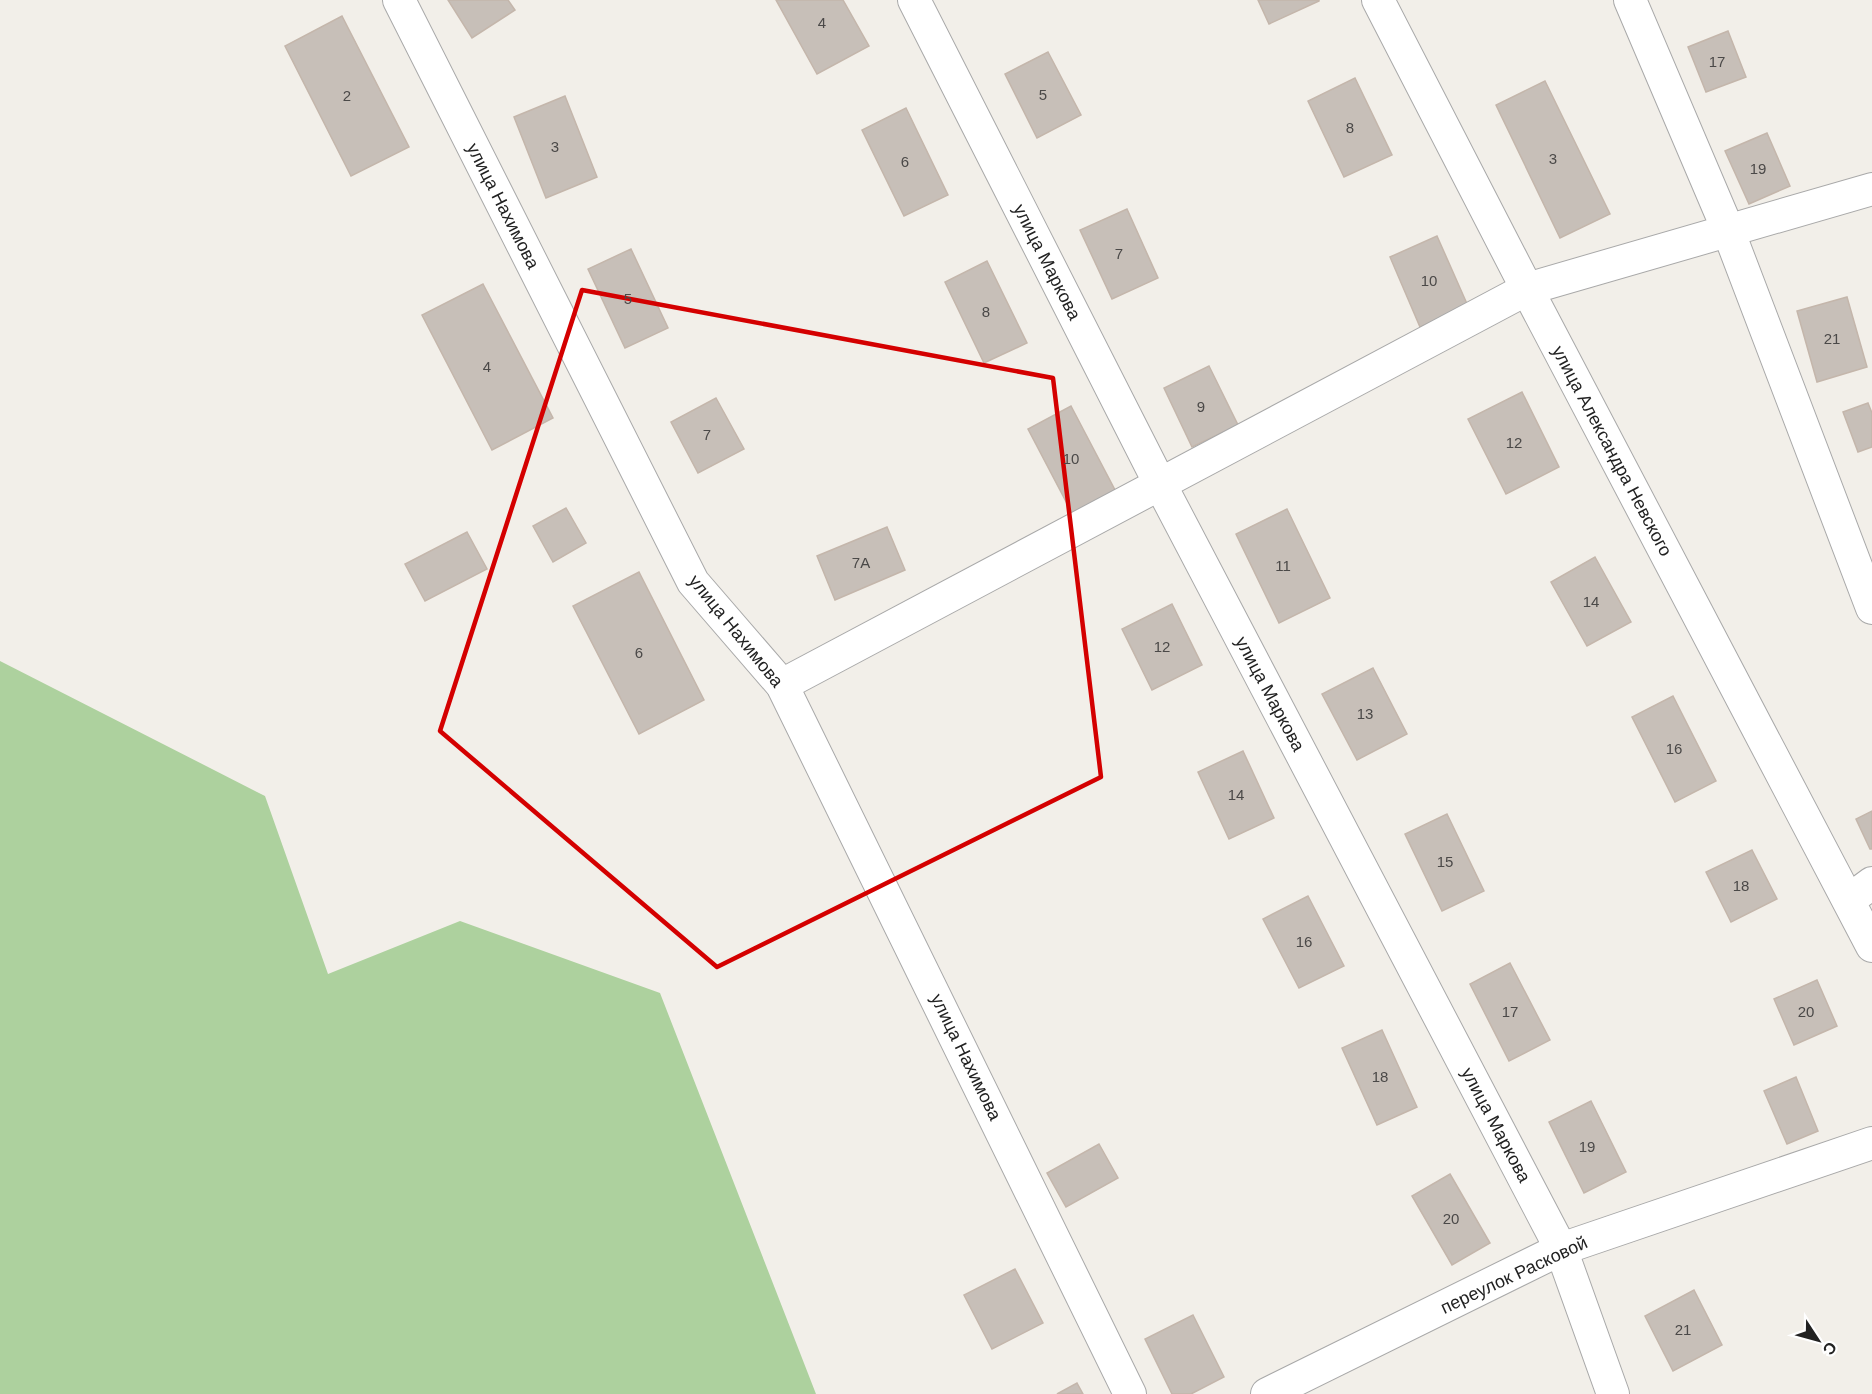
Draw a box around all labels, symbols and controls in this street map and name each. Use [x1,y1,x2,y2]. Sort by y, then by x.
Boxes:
house number: 4 [818,14,826,31]
house number: 17 [1709,53,1725,70]
house number: 5 [1039,86,1047,103]
house number: 2 [343,87,351,104]
house number: 8 [1346,119,1354,136]
house number: 3 [551,138,559,155]
street label: улица Нахимова [463,140,544,273]
house number: 3 [1549,150,1557,167]
house number: 6 [901,153,909,170]
house number: 19 [1750,160,1766,177]
street label: улица Маркова [1009,201,1085,324]
house number: 7 [1115,245,1123,262]
house number: 10 [1421,272,1437,289]
house number: 5 [624,290,632,307]
house number: 8 [982,303,990,320]
house number: 21 [1824,330,1840,347]
street label: улица Александра Невского [1548,342,1676,560]
house number: 4 [483,358,491,375]
house number: 9 [1197,398,1205,415]
house number: 7 [703,426,711,443]
house number: 12 [1506,434,1522,451]
house number: 10 [1063,450,1079,467]
house number: 7А [852,554,870,571]
house number: 11 [1275,557,1291,574]
street label: улица Нахимова [685,571,788,692]
house number: 14 [1583,593,1599,610]
street label: улица Маркова [1231,633,1309,756]
house number: 12 [1154,638,1170,655]
house number: 6 [635,644,643,661]
house number: 13 [1357,705,1373,722]
house number: 16 [1666,740,1682,757]
house number: 14 [1228,786,1244,803]
house number: 15 [1437,853,1453,870]
house number: 18 [1733,877,1749,894]
house number: 16 [1296,933,1312,950]
street label: улица Нахимова [927,990,1006,1124]
house number: 17 [1502,1003,1518,1020]
house number: 20 [1798,1003,1814,1020]
street label: улица Маркова [1457,1064,1535,1187]
house number: 18 [1372,1068,1388,1085]
house number: 19 [1579,1138,1595,1155]
house number: 20 [1443,1210,1459,1227]
street label: переулок Расковой [1437,1232,1591,1318]
north arrow [1788,1310,1848,1370]
house number: 21 [1675,1321,1691,1338]
text: С [1819,1339,1840,1359]

